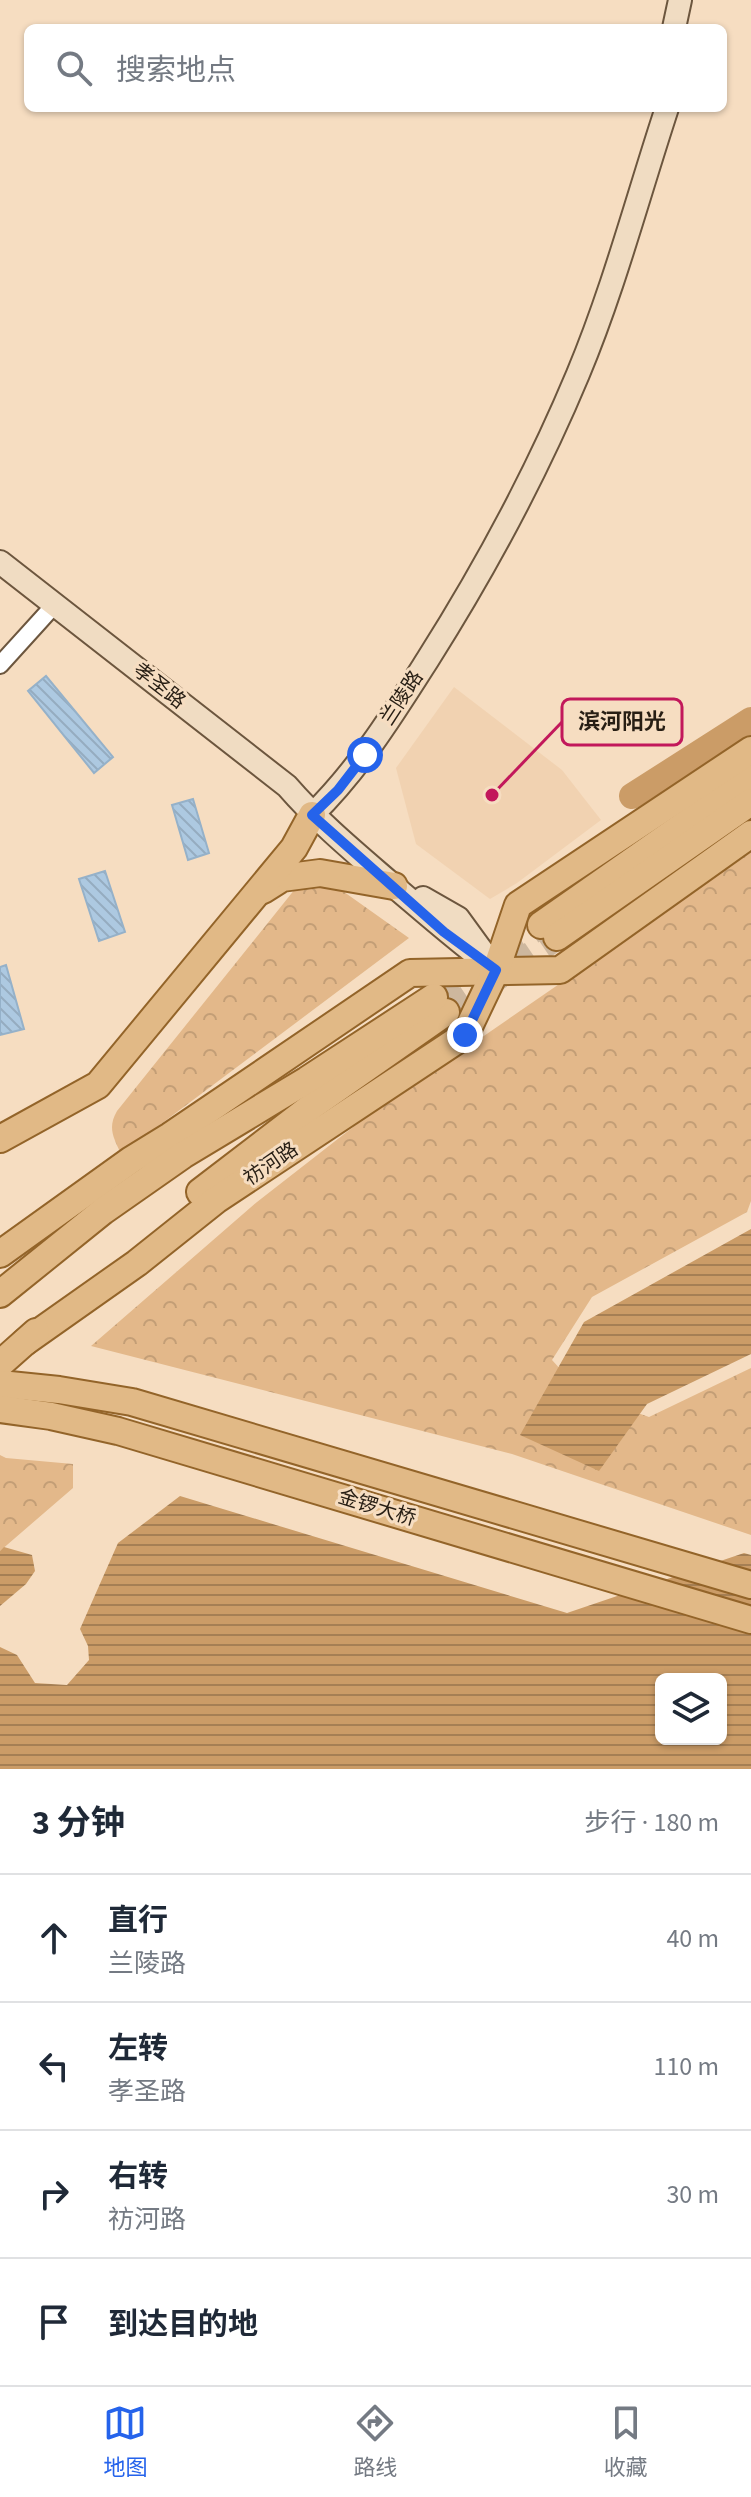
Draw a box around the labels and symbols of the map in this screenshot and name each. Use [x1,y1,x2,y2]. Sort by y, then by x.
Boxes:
street label: 孝圣路 [127,656,191,716]
street label: 兰陵路 [374,665,430,731]
callout: 滨河阳光 [562,699,682,745]
text: 滨河阳光 [578,706,666,738]
route start [347,737,383,773]
route end [447,1017,483,1053]
street label: 祊河路 [238,1136,304,1192]
street label: 金锣大桥 [335,1483,419,1533]

